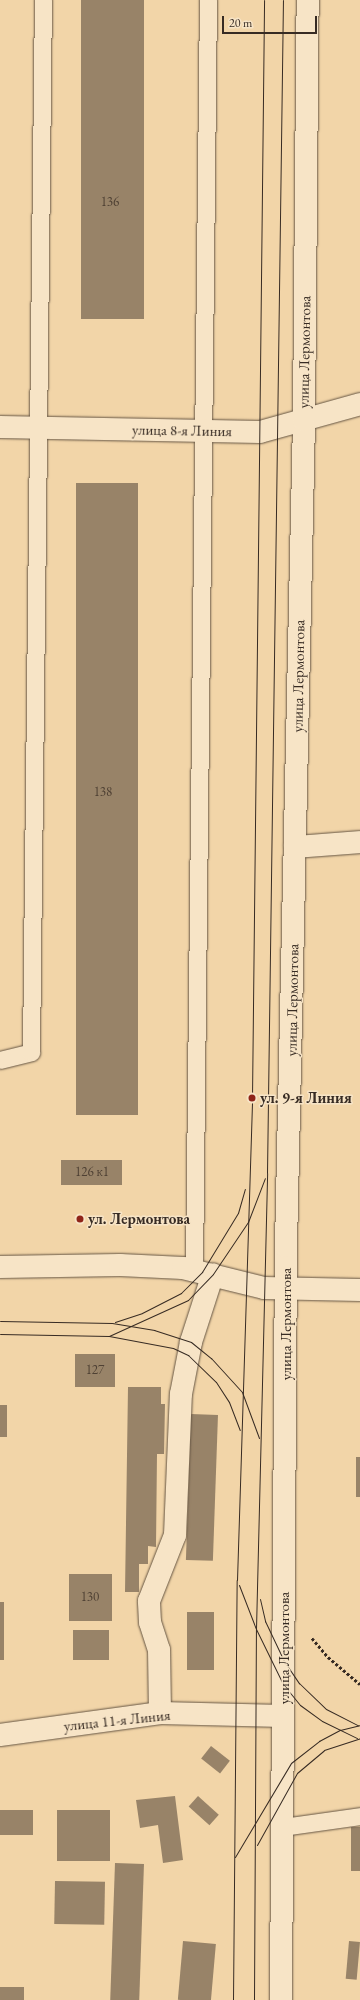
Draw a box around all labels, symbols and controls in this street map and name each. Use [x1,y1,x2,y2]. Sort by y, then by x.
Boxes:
scale bar [224,8,319,34]
text: 20 m [229,15,252,31]
house number: 136 [101,194,119,210]
street label: улица Лермонтова [294,295,314,409]
street label: улица 8-я Линия [132,420,232,440]
street label: улица Лермонтова [288,619,308,733]
house number: 138 [94,784,112,800]
street label: улица Лермонтова [282,943,302,1057]
place label: ул. 9-я Линия [260,1089,352,1107]
marker: ул. 9-я Линия [247,1093,257,1103]
house number: 126 к1 [75,1164,109,1180]
place label: ул. Лермонтова [88,1210,190,1228]
marker: ул. Лермонтова [75,1214,85,1224]
street label: улица Лермонтова [277,1268,295,1380]
house number: 127 [86,1362,104,1378]
house number: 130 [81,1589,99,1605]
street label: улица Лермонтова [275,1592,293,1704]
street label: улица 11-я Линия [63,1705,171,1735]

